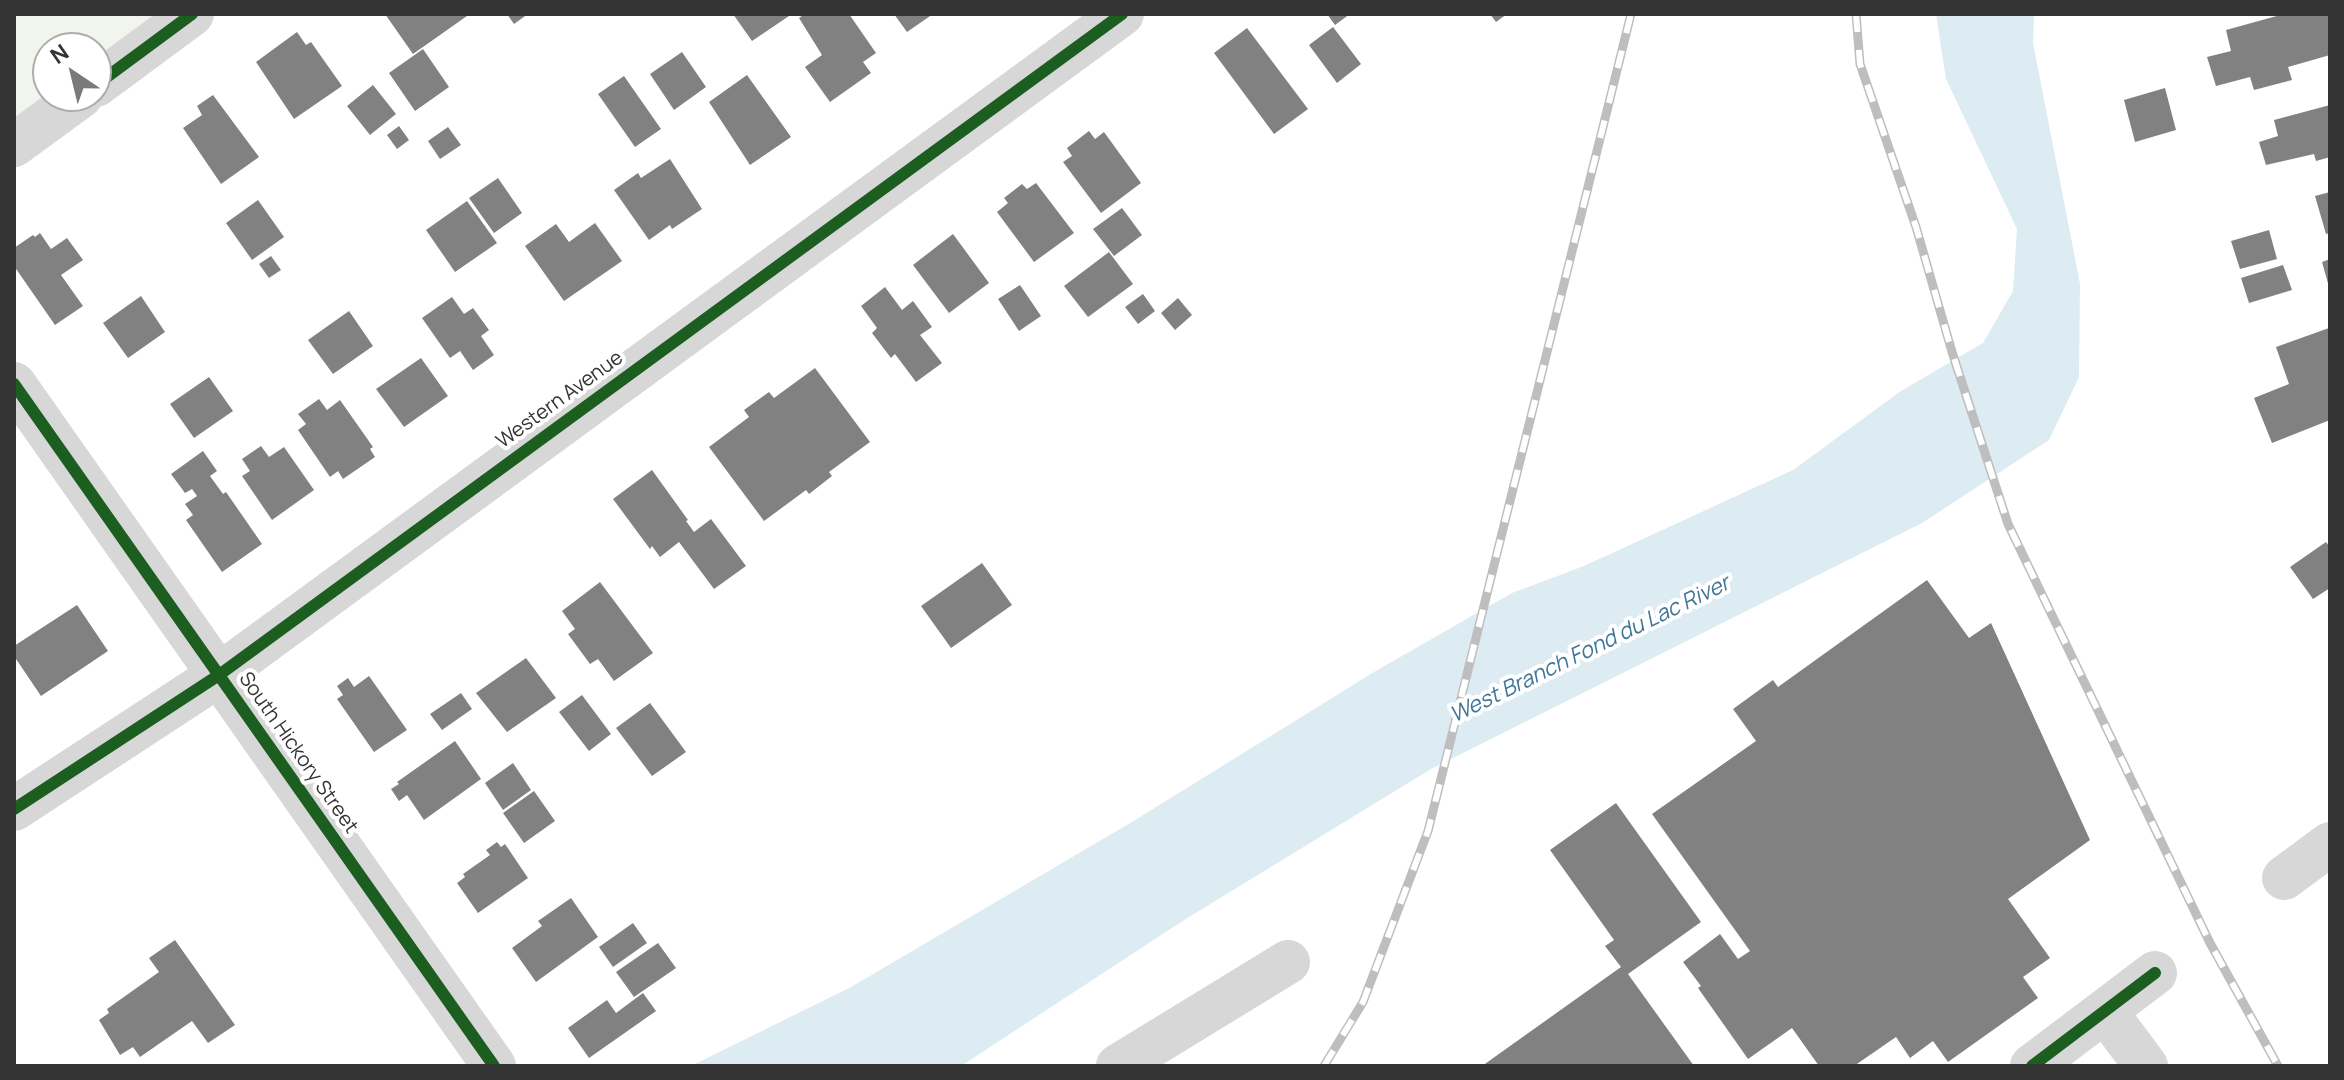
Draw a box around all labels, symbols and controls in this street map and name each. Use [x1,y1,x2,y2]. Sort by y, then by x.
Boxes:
north arrow [32,32,112,112]
text: N [44,37,74,71]
street label: Western Avenue [492,346,628,454]
water label: West Branch Fond du Lac River [1446,571,1734,729]
street label: South Hickory Street [233,668,363,838]

